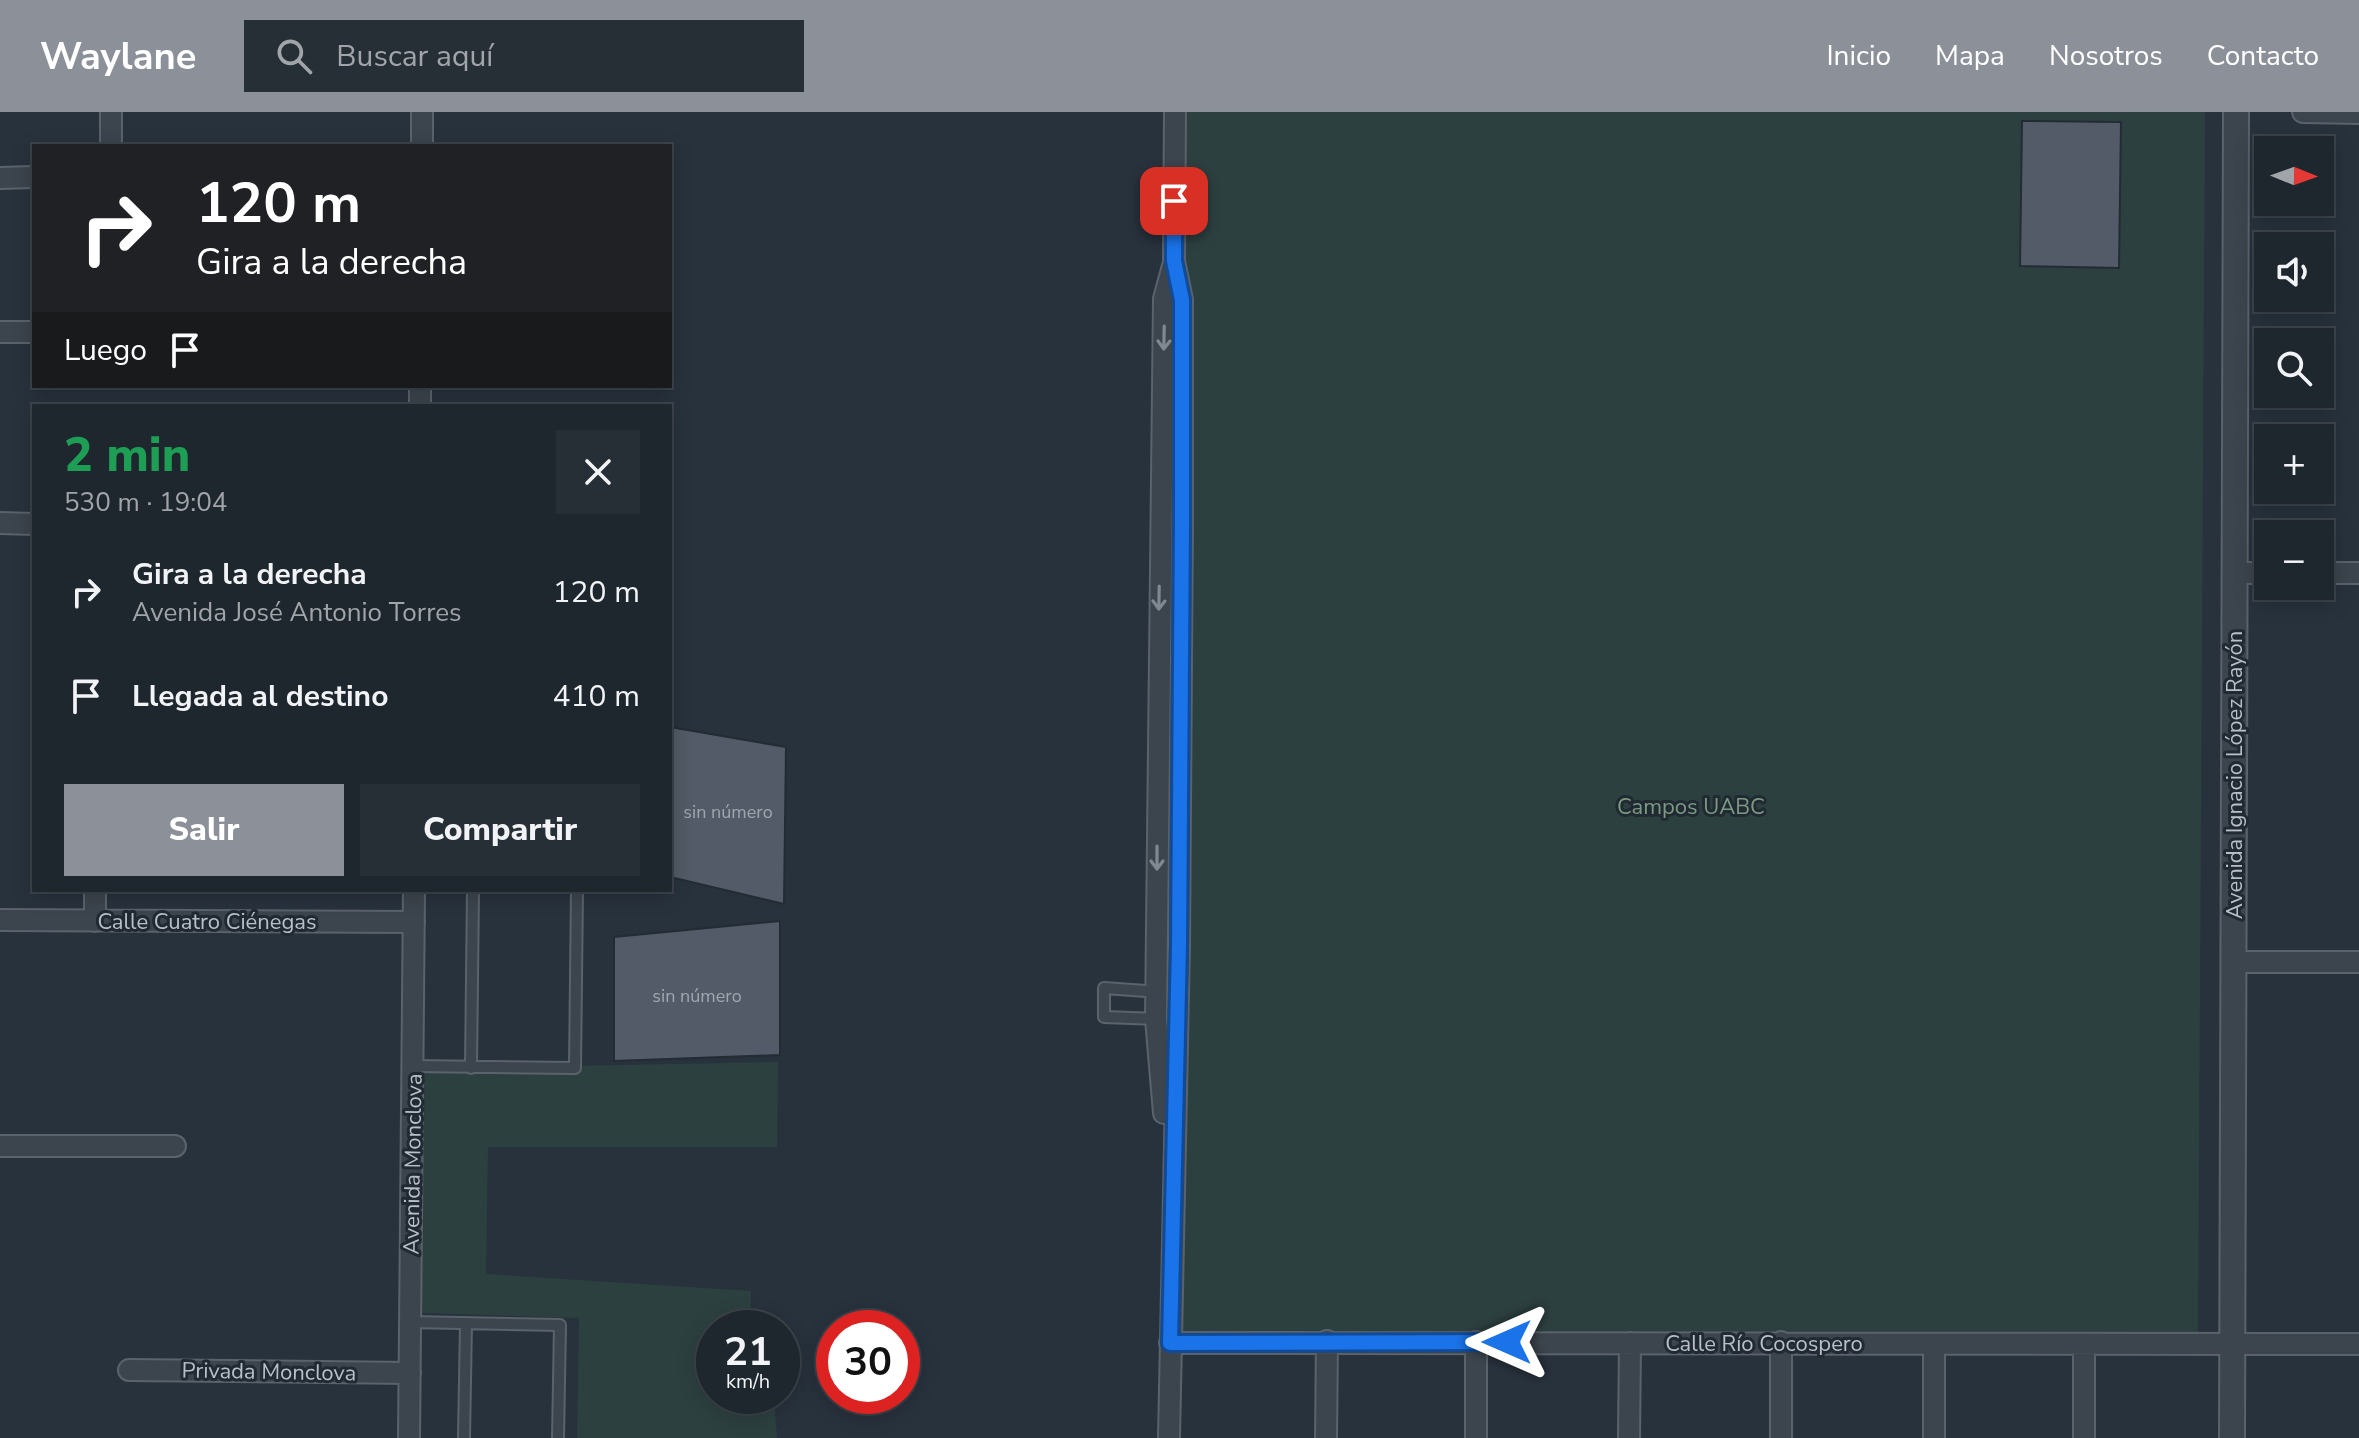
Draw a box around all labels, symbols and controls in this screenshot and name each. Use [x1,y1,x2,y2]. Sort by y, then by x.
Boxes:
search box [244,20,804,92]
text: Waylane [40,31,196,82]
icon: search [272,34,316,78]
text: Buscar aquí [336,36,493,77]
text: Inicio [1826,37,1891,75]
text: Mapa [1935,37,2005,75]
text: Nosotros [2049,37,2163,75]
text: Contacto [2207,37,2319,75]
north arrow [2254,136,2334,216]
map controls [2254,136,2334,600]
text: 120 m [196,165,361,242]
pin [1140,167,1208,235]
icon: right [64,176,168,280]
icon: arrive [1152,179,1196,223]
button: sound [2254,232,2334,312]
text: Gira a la derecha [196,238,467,287]
one-way arrow [1156,324,1171,351]
icon: arrive [163,328,207,372]
button: search [2254,328,2334,408]
text: Luego [64,330,147,371]
text: 2 min [64,422,190,488]
button: + [2254,424,2334,504]
button: close [556,430,640,514]
text: 530 m · 19:04 [64,485,227,520]
button: − [2254,520,2334,600]
text: Gira a la derecha [132,554,367,595]
icon: right [64,570,108,614]
text: 120 m [553,572,640,613]
one-way arrow [1151,584,1167,611]
text: Avenida José Antonio Torres [132,595,462,630]
street label: Avenida Ignacio López Rayón [2220,631,2250,919]
icon: arrive [64,674,108,718]
text: Llegada al destino [132,676,388,717]
text: 410 m [553,676,640,717]
button: Salir [64,784,344,876]
button: Compartir [360,784,640,876]
park label: Campos UABC [1617,792,1765,822]
house number: sin número [683,800,773,824]
one-way arrow [1149,844,1165,871]
street label: Calle Cuatro Ciénegas [97,907,317,937]
house number: sin número [652,984,742,1008]
street label: Avenida Monclova [396,1073,430,1255]
position arrow [1465,1300,1549,1384]
speed limit sign: 30 [816,1310,920,1414]
text: 21 [724,1325,772,1379]
street label: Calle Río Cocospero [1665,1329,1863,1359]
street label: Privada Monclova [181,1355,357,1389]
text: km/h [726,1368,770,1395]

